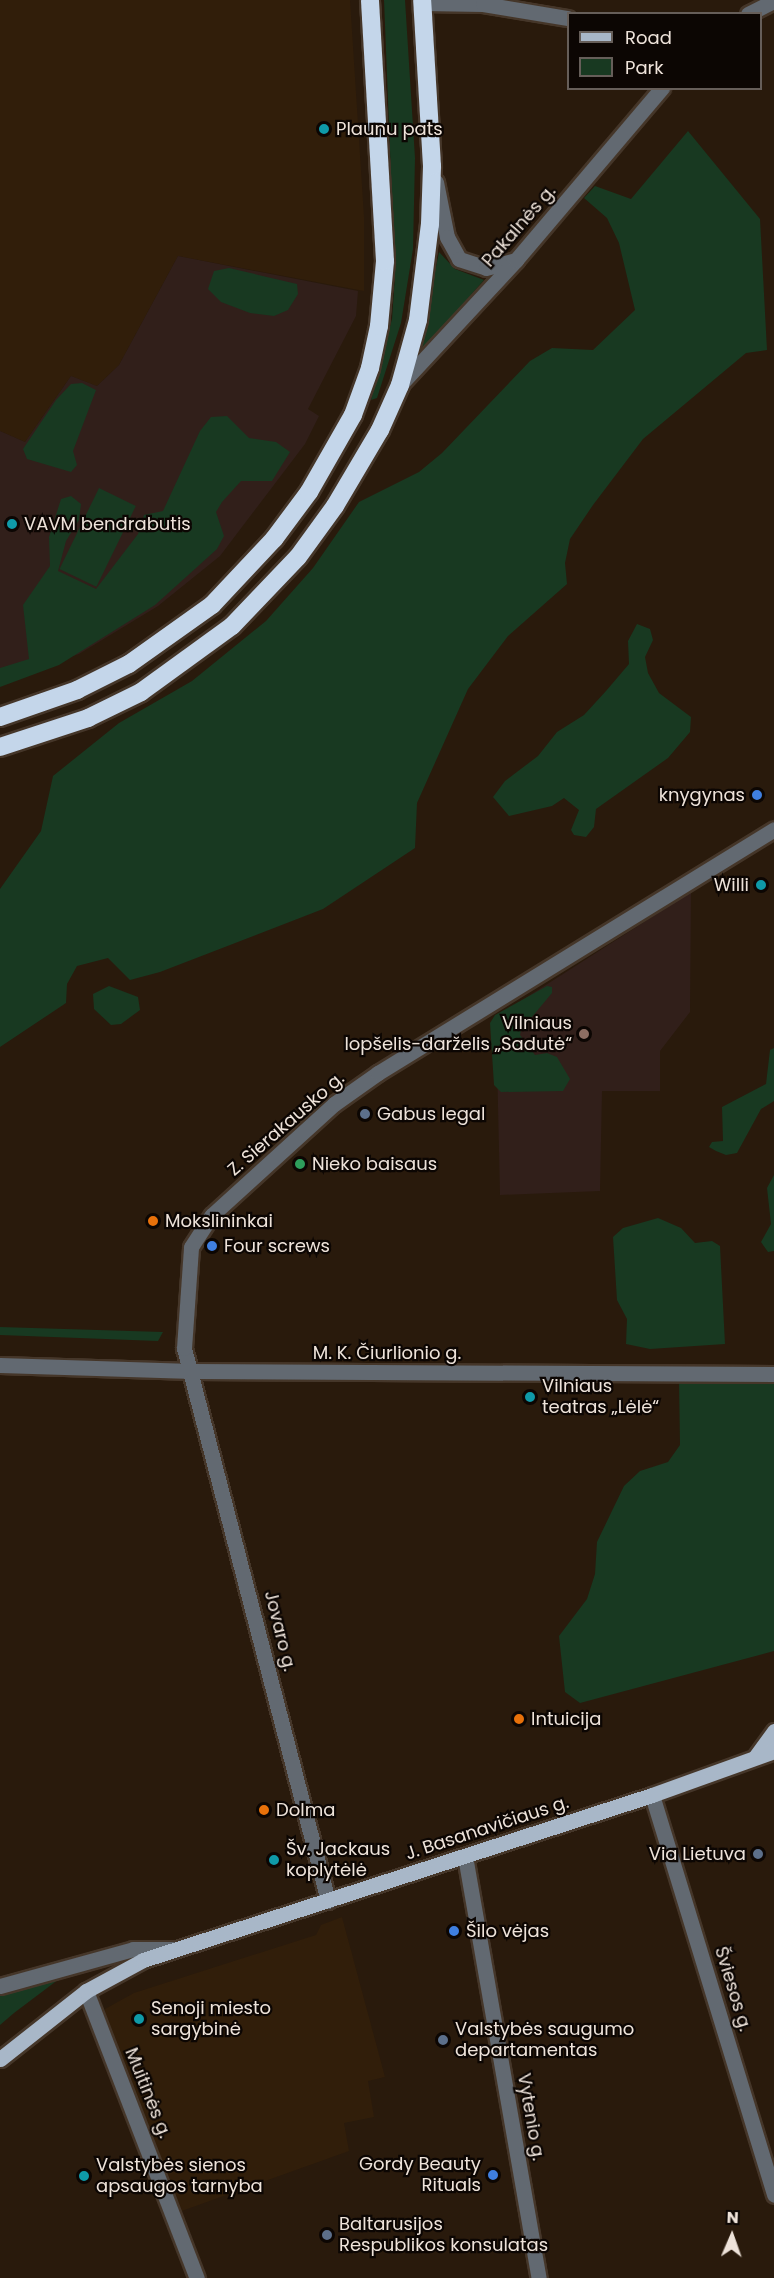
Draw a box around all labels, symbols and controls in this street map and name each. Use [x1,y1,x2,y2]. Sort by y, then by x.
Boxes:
legend [567,12,762,90]
text: Road [625,25,672,50]
text: Park [625,55,664,80]
place label: Plaunu pats [336,118,443,140]
marker: Plaunu pats [317,122,331,136]
street label: Pakalnės g. [478,181,560,271]
place label: VAVM bendrabutis [24,513,191,535]
marker: VAVM bendrabutis [5,517,19,531]
place label: knygynas [659,784,745,806]
marker: knygynas [750,788,764,802]
place label: Willi [714,874,749,896]
marker: Willi [754,878,768,892]
place label: Vilniaus lopšelis-darželis „Sadutė“ [344,1013,572,1056]
marker: Vilniaus lopšelis-darželis „Sadutė“ [577,1027,591,1041]
street label: Z. Sierakausko g. [223,1068,349,1180]
place label: Gabus legal [377,1103,485,1125]
marker: Gabus legal [358,1107,372,1121]
place label: Nieko baisaus [312,1153,437,1175]
marker: Nieko baisaus [293,1157,307,1171]
place label: Mokslininkai [165,1210,273,1232]
marker: Mokslininkai [146,1214,160,1228]
place label: Four screws [224,1235,330,1257]
marker: Four screws [205,1239,219,1253]
street label: M. K. Čiurlionio g. [313,1342,461,1364]
place label: Vilniaus teatras „Lėlė“ [542,1376,659,1418]
marker: Vilniaus teatras „Lėlė“ [523,1390,537,1404]
street label: Jovaro g. [260,1588,300,1674]
place label: Intuicija [531,1708,601,1730]
marker: Intuicija [512,1712,526,1726]
street label: J. Basanavičiaus g. [403,1791,571,1865]
place label: Dolma [276,1799,335,1821]
marker: Dolma [257,1803,271,1817]
place label: Šv. Jackaus koplytėlė [286,1839,390,1882]
place label: Via Lietuva [649,1843,746,1865]
marker: Via Lietuva [751,1847,765,1861]
marker: Šv. Jackaus koplytėlė [267,1853,281,1867]
place label: Šilo vėjas [466,1920,549,1942]
marker: Šilo vėjas [447,1924,461,1938]
street label: Šviesos g. [710,1944,756,2034]
place label: Senoji miesto sargybinė [151,1998,271,2040]
marker: Senoji miesto sargybinė [132,2012,146,2026]
place label: Valstybės saugumo departamentas [455,2019,634,2062]
marker: Valstybės saugumo departamentas [436,2033,450,2047]
street label: Muitinės g. [120,2045,176,2141]
street label: Vytenio g. [513,2072,549,2162]
place label: Gordy Beauty Rituals [359,2154,481,2196]
place label: Valstybės sienos apsaugos tarnyba [96,2155,263,2198]
marker: Gordy Beauty Rituals [486,2168,500,2182]
marker: Valstybės sienos apsaugos tarnyba [77,2169,91,2183]
north arrow [702,2206,762,2266]
text: N [726,2206,739,2229]
place label: Baltarusijos Respublikos konsulatas [339,2214,548,2256]
marker: Baltarusijos Respublikos konsulatas [320,2228,334,2242]

